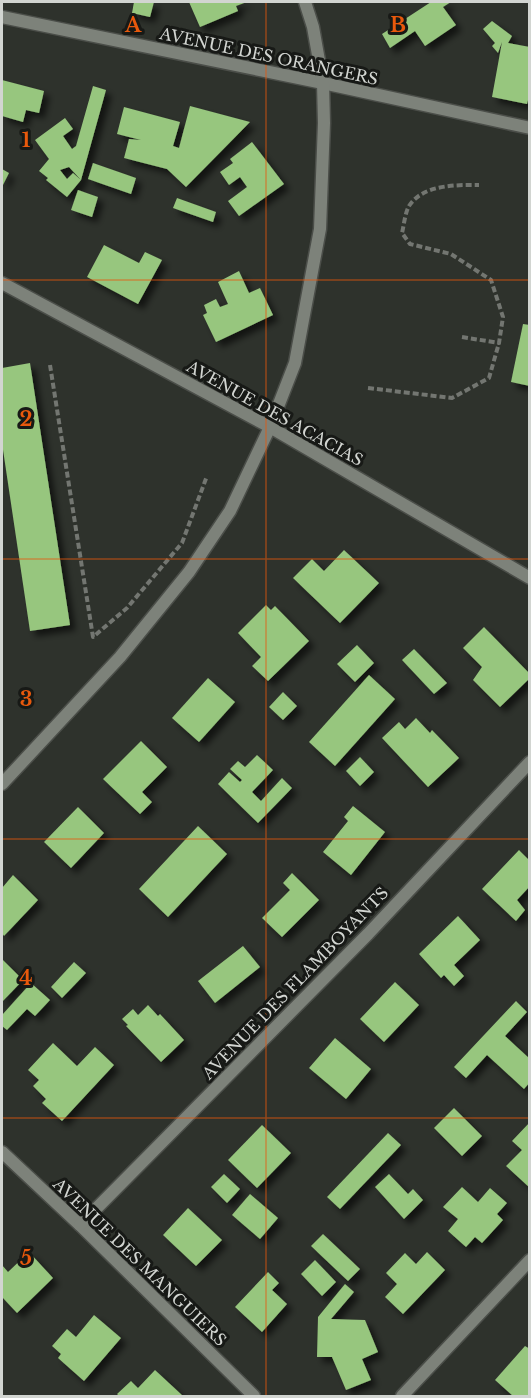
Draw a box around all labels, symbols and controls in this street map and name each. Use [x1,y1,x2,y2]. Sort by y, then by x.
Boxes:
text: A [124,13,142,37]
text: B [390,13,406,37]
street label: AVENUE DES ORANGERS [157,23,380,89]
text: 1 [22,128,31,152]
street label: AVENUE DES ACACIAS [182,356,367,470]
text: 2 [19,407,33,431]
text: 3 [20,687,32,711]
street label: AVENUE DES FLAMBOYANTS [197,883,392,1084]
text: 4 [19,966,33,990]
street label: AVENUE DES MANGUIERS [48,1173,231,1350]
text: 5 [20,1246,32,1270]

